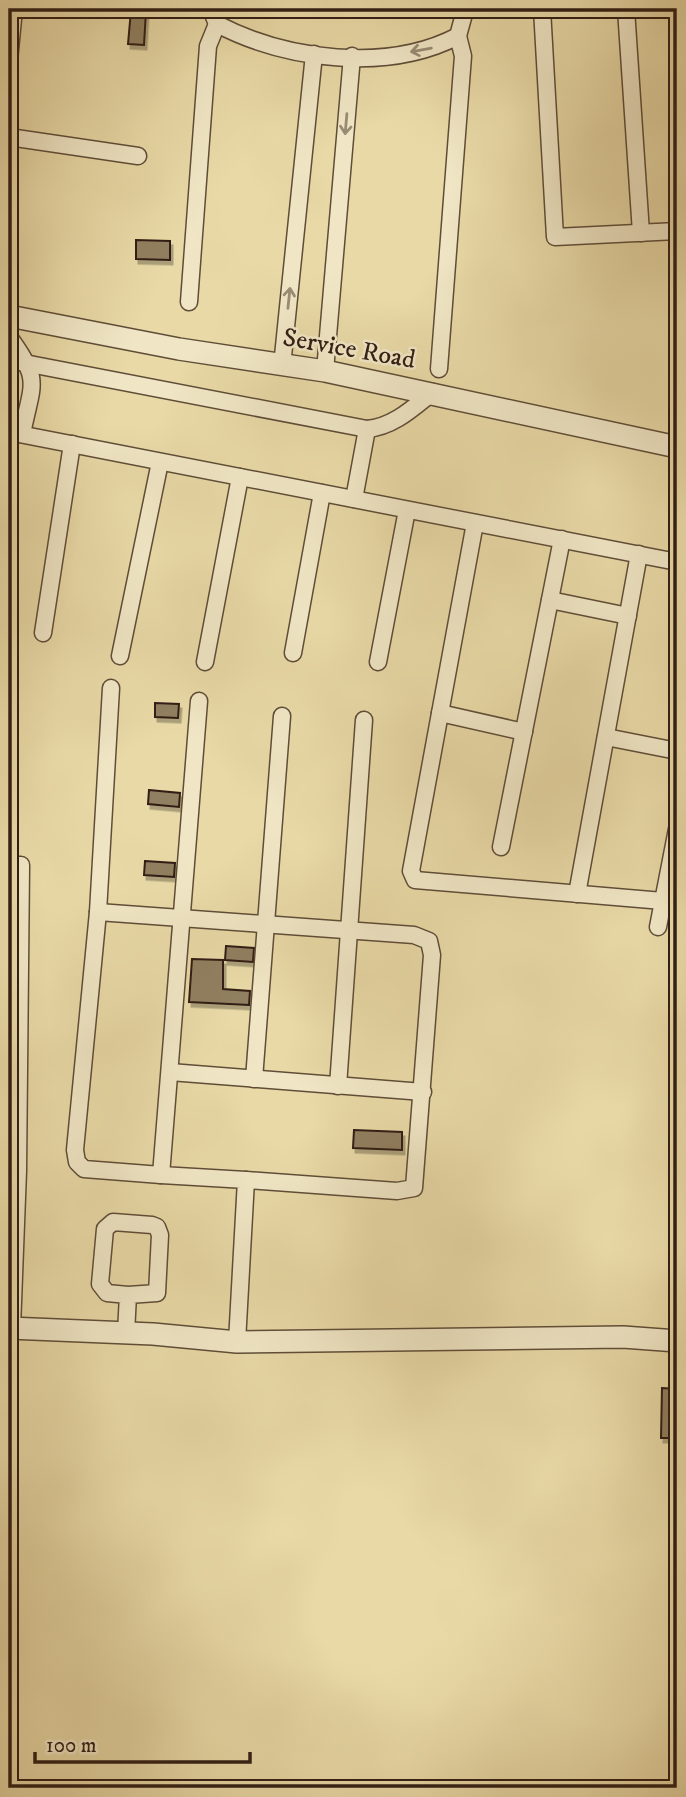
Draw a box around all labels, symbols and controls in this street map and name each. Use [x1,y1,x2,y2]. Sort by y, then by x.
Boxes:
one-way arrow [410,44,433,58]
one-way arrow [339,113,352,135]
one-way arrow [283,287,296,310]
street label: Service Road [280,321,418,377]
scale bar [35,1720,250,1764]
text: 100 m [46,1733,97,1759]

